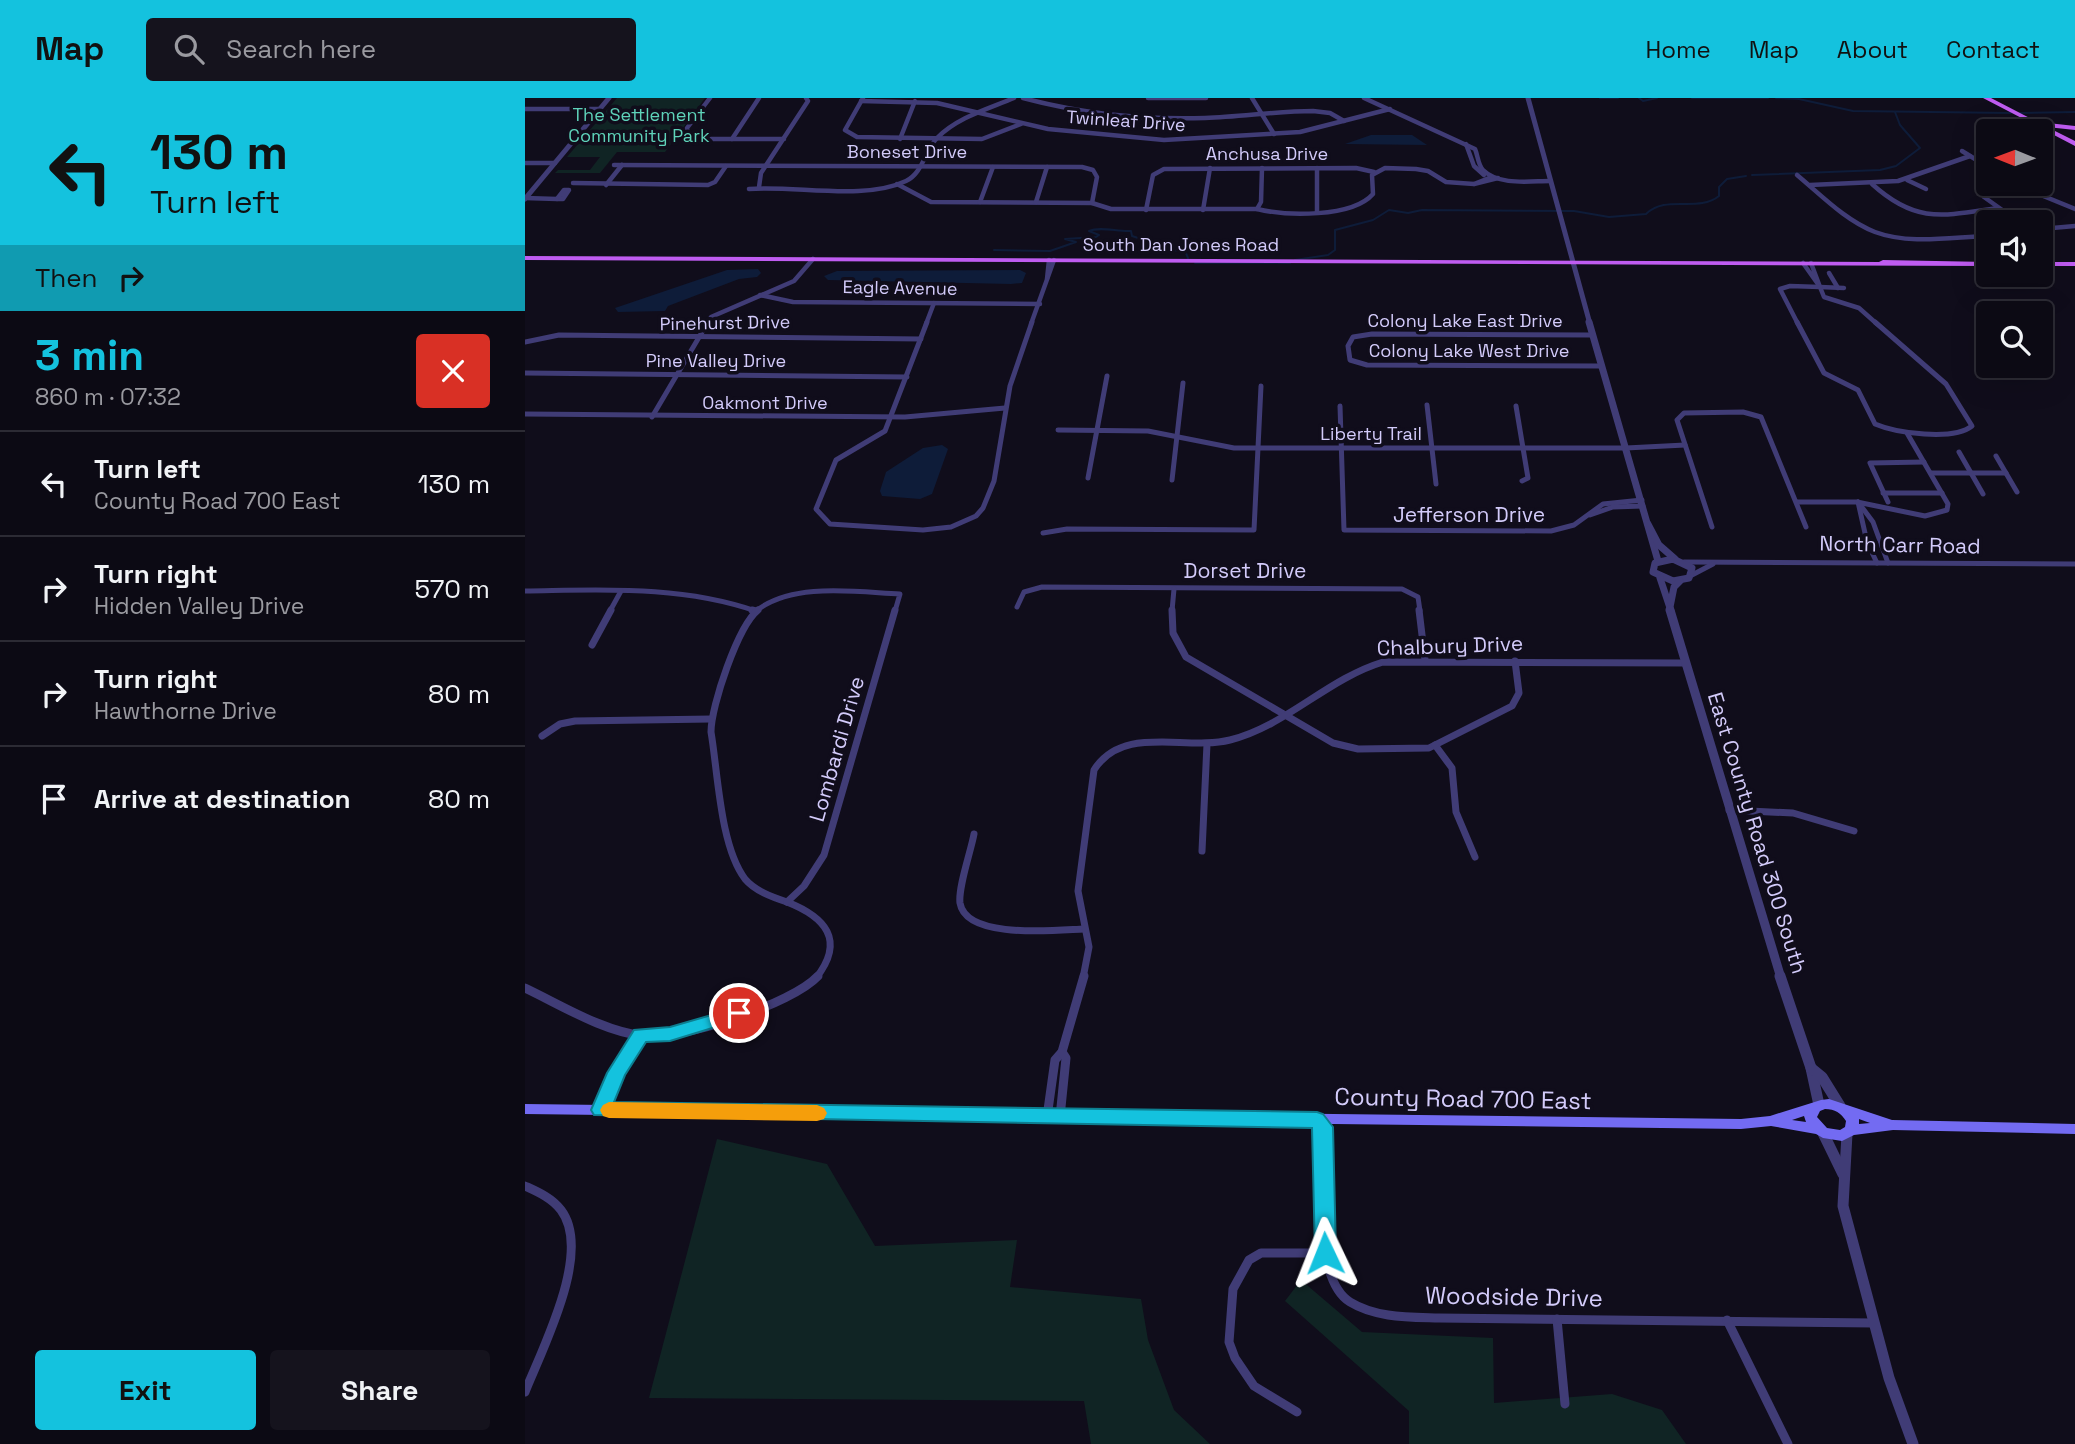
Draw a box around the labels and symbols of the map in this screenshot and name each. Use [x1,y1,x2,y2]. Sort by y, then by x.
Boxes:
park label: The Settlement Community Park [568,103,710,147]
street label: Twinleaf Drive [1066,105,1187,136]
north arrow [1976,119,2053,196]
street label: Boneset Drive [847,140,967,163]
street label: Anchusa Drive [1206,142,1328,165]
street label: South Dan Jones Road [1083,233,1279,256]
street label: Eagle Avenue [842,275,958,300]
street label: Colony Lake East Drive [1367,309,1563,332]
street label: Pinehurst Drive [659,310,791,335]
street label: Colony Lake West Drive [1369,339,1569,362]
street label: Pine Valley Drive [646,349,786,372]
street label: Oakmont Drive [702,391,828,414]
street label: Liberty Trail [1320,422,1422,445]
street label: Jefferson Drive [1393,501,1545,528]
street label: North Carr Road [1819,530,1981,559]
street label: Dorset Drive [1183,557,1307,584]
street label: Chalbury Drive [1376,629,1524,662]
street label: Lombardi Drive [803,673,870,825]
street label: East County Road 300 South [1702,689,1813,977]
pin [709,983,769,1043]
street label: County Road 700 East [1334,1081,1592,1116]
position arrow [1288,1216,1362,1290]
street label: Woodside Drive [1425,1279,1603,1314]

